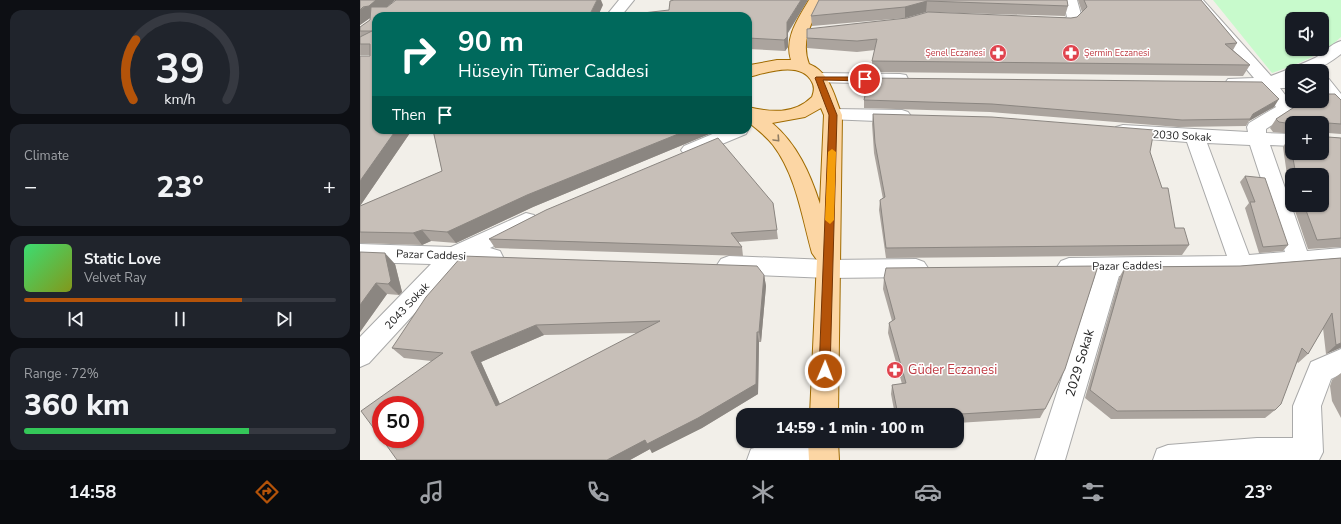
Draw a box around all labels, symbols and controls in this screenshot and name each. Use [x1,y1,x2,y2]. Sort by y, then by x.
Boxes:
map controls [1285,12,1329,212]
button: sound [1285,12,1329,56]
text: 90 m [458,23,524,61]
icon: right [392,28,444,80]
text: 39 [155,41,205,98]
pharmacy icon: Şenel Eczanesi [988,43,1008,63]
pharmacy icon: Şermin Eczanesi [1061,43,1081,63]
place label: Şenel Eczanesi [925,47,985,59]
place label: Şermin Eczanesi [1084,47,1149,59]
text: Hüseyin Tümer Caddesi [458,59,649,83]
pin [848,62,882,96]
button: layers [1285,64,1329,108]
icon: arrive [854,68,876,90]
text: km/h [164,90,196,109]
icon: arrive [434,104,456,126]
text: Then [392,105,426,125]
button: + [1285,116,1329,160]
street label: 2030 Sokak [1152,127,1212,145]
one-way arrow [773,134,780,141]
text: Climate [24,147,69,165]
text: 23° [156,167,204,208]
button: − [1285,168,1329,212]
text: − [24,172,37,202]
text: + [323,172,336,202]
street label: Pazar Caddesi [396,246,466,264]
text: Static Love [84,249,161,269]
street label: Pazar Caddesi [1092,258,1162,274]
text: Velvet Ray [84,269,146,287]
street label: 2043 Sokak [381,279,433,333]
icon: previous [65,308,87,330]
icon: pause [169,308,191,330]
icon: next [273,308,295,330]
street label: 2029 Sokak [1061,327,1099,399]
position arrow [804,350,846,392]
pharmacy icon: Güder Eczanesi [885,360,905,380]
place label: Güder Eczanesi [908,361,997,379]
text: Range · 72% [24,365,99,383]
text: 360 km [24,385,130,426]
speed limit sign: 50 [372,396,424,448]
text: 14:59 · 1 min · 100 m [776,418,924,438]
icon: directions [253,478,281,506]
icon: music [418,478,446,506]
icon: phone [584,478,612,506]
icon: climate [749,478,777,506]
icon: car [914,478,942,506]
icon: filters [1079,478,1107,506]
text: 14:58 [69,480,116,504]
text: 23° [1244,480,1272,504]

